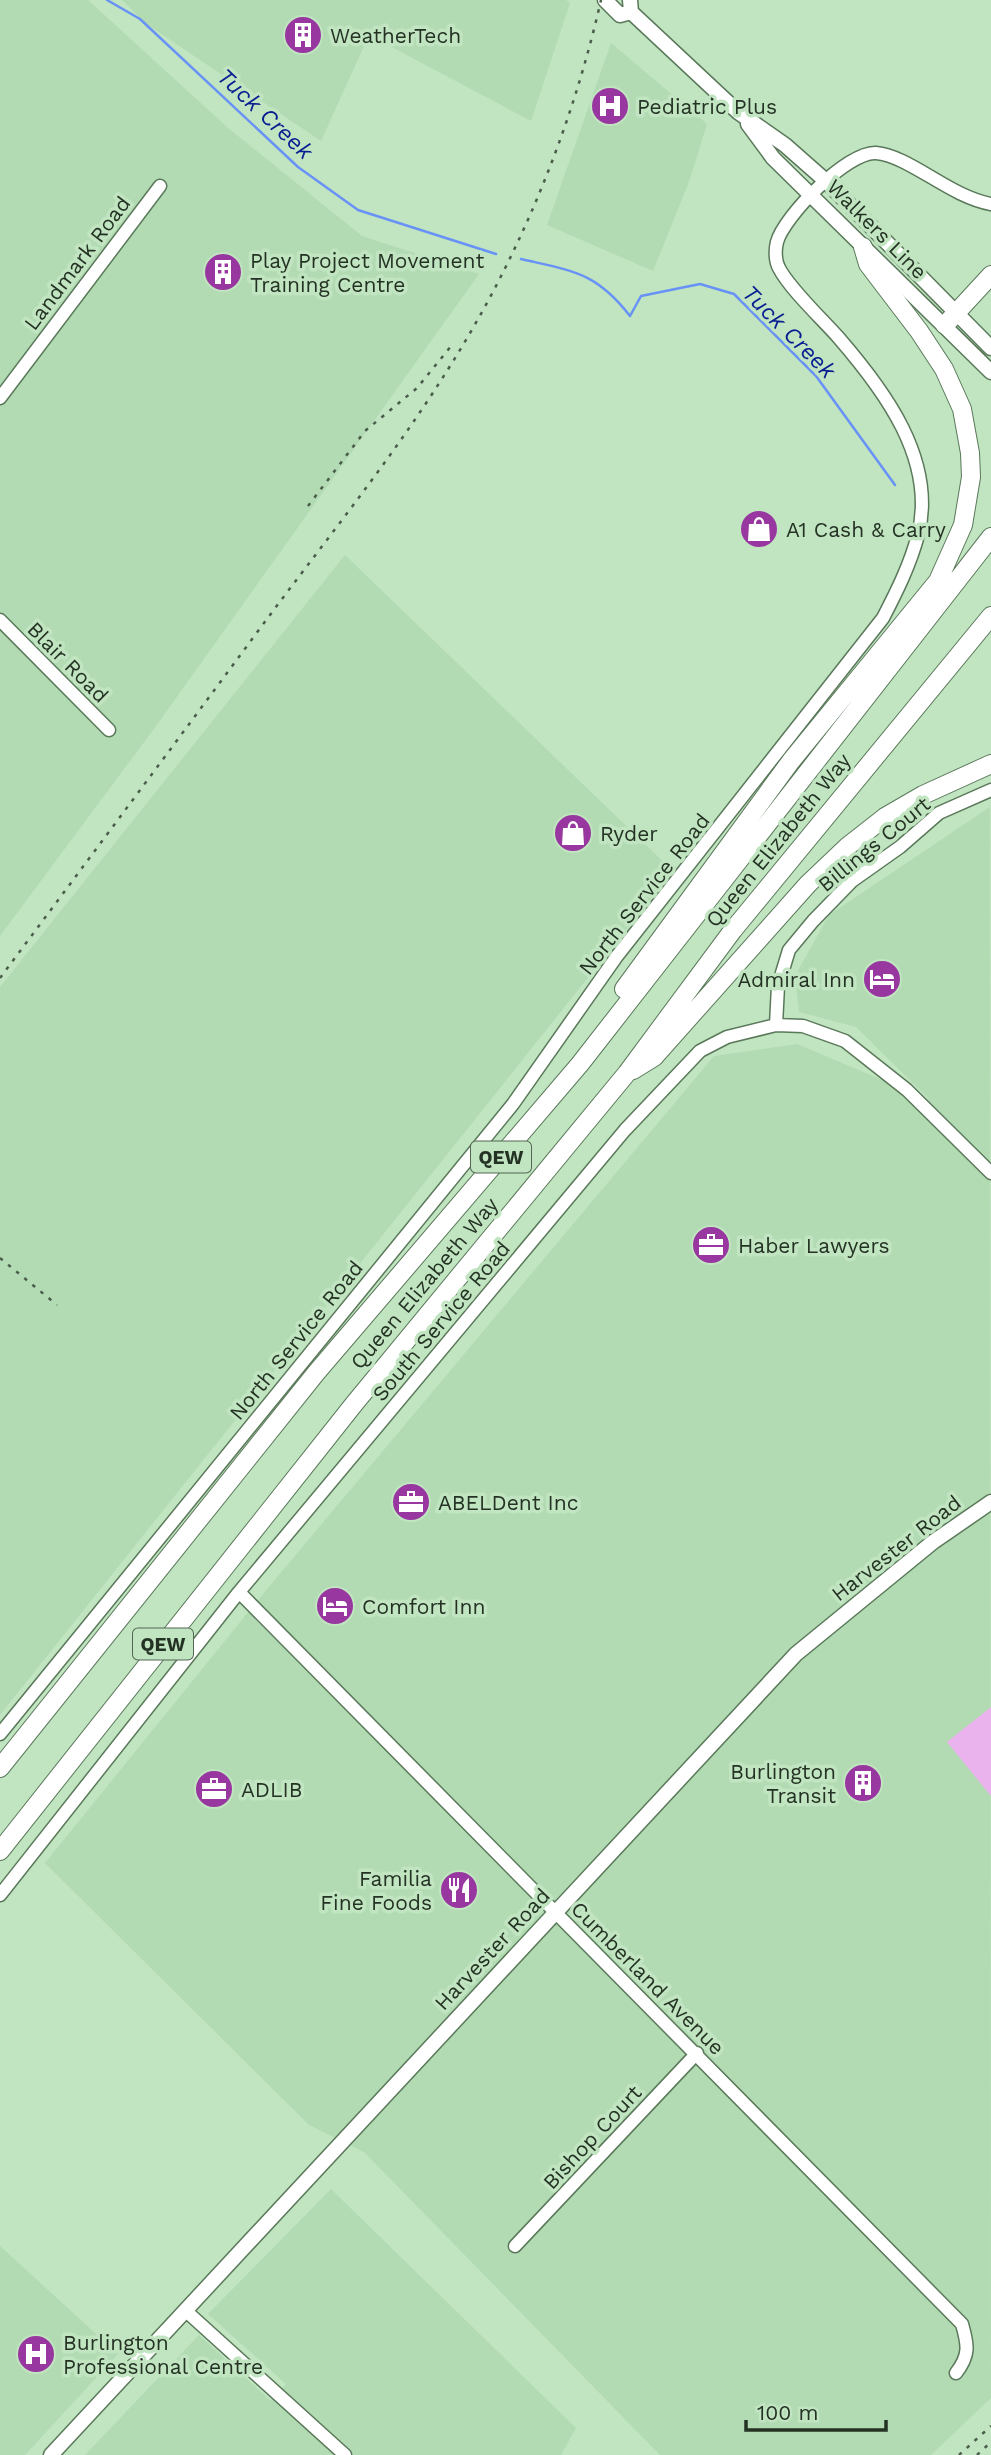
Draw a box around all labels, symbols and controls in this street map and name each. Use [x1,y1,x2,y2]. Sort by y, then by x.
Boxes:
building icon: WeatherTech [282,14,324,56]
place label: WeatherTech [330,23,461,48]
water label: Tuck Creek [212,63,319,166]
hospital icon: Pediatric Plus [589,85,631,127]
place label: Pediatric Plus [637,94,777,119]
street label: Walkers Line [822,174,932,284]
street label: Landmark Road [19,191,135,335]
place label: Play Project Movement Training Centre [250,248,484,297]
building icon: Play Project Movement Training Centre [202,251,244,293]
water label: Tuck Creek [737,280,842,385]
shop icon: A1 Cash & Carry [738,508,780,550]
place label: A1 Cash & Carry [786,517,946,542]
street label: Blair Road [22,616,114,708]
street label: Queen Elizabeth Way [700,748,856,932]
street label: Billings Court [813,791,935,897]
street label: North Service Road [573,808,715,980]
shop icon: Ryder [552,812,594,854]
place label: Ryder [600,821,658,846]
hotel icon: Admiral Inn [861,958,903,1000]
place label: Admiral Inn [737,967,855,992]
road number: QEW [471,1142,531,1172]
street label: Queen Elizabeth Way [345,1192,503,1374]
office icon: Haber Lawyers [690,1224,732,1266]
place label: Haber Lawyers [738,1233,890,1258]
street label: South Service Road [367,1236,515,1406]
street label: North Service Road [224,1255,368,1425]
office icon: ABELDent Inc [390,1481,432,1523]
place label: ABELDent Inc [438,1490,578,1515]
street label: Harvester Road [826,1490,966,1606]
hotel icon: Comfort Inn [314,1585,356,1627]
place label: Comfort Inn [362,1594,485,1619]
road number: QEW [133,1628,193,1660]
place label: Burlington Transit [730,1759,836,1808]
building icon: Burlington Transit [842,1762,884,1804]
office icon: ADLIB [193,1768,235,1810]
place label: ADLIB [241,1777,303,1802]
place label: Familia Fine Foods [320,1866,432,1915]
restaurant icon: Familia Fine Foods [438,1869,480,1911]
street label: Harvester Road [429,1883,555,2015]
street label: Cumberland Avenue [566,1896,730,2060]
street label: Bishop Court [538,2080,647,2194]
place label: Burlington Professional Centre [63,2330,263,2379]
hospital icon: Burlington Professional Centre [15,2333,57,2375]
scale bar [746,2388,886,2432]
text: 100 m [757,2400,819,2425]

